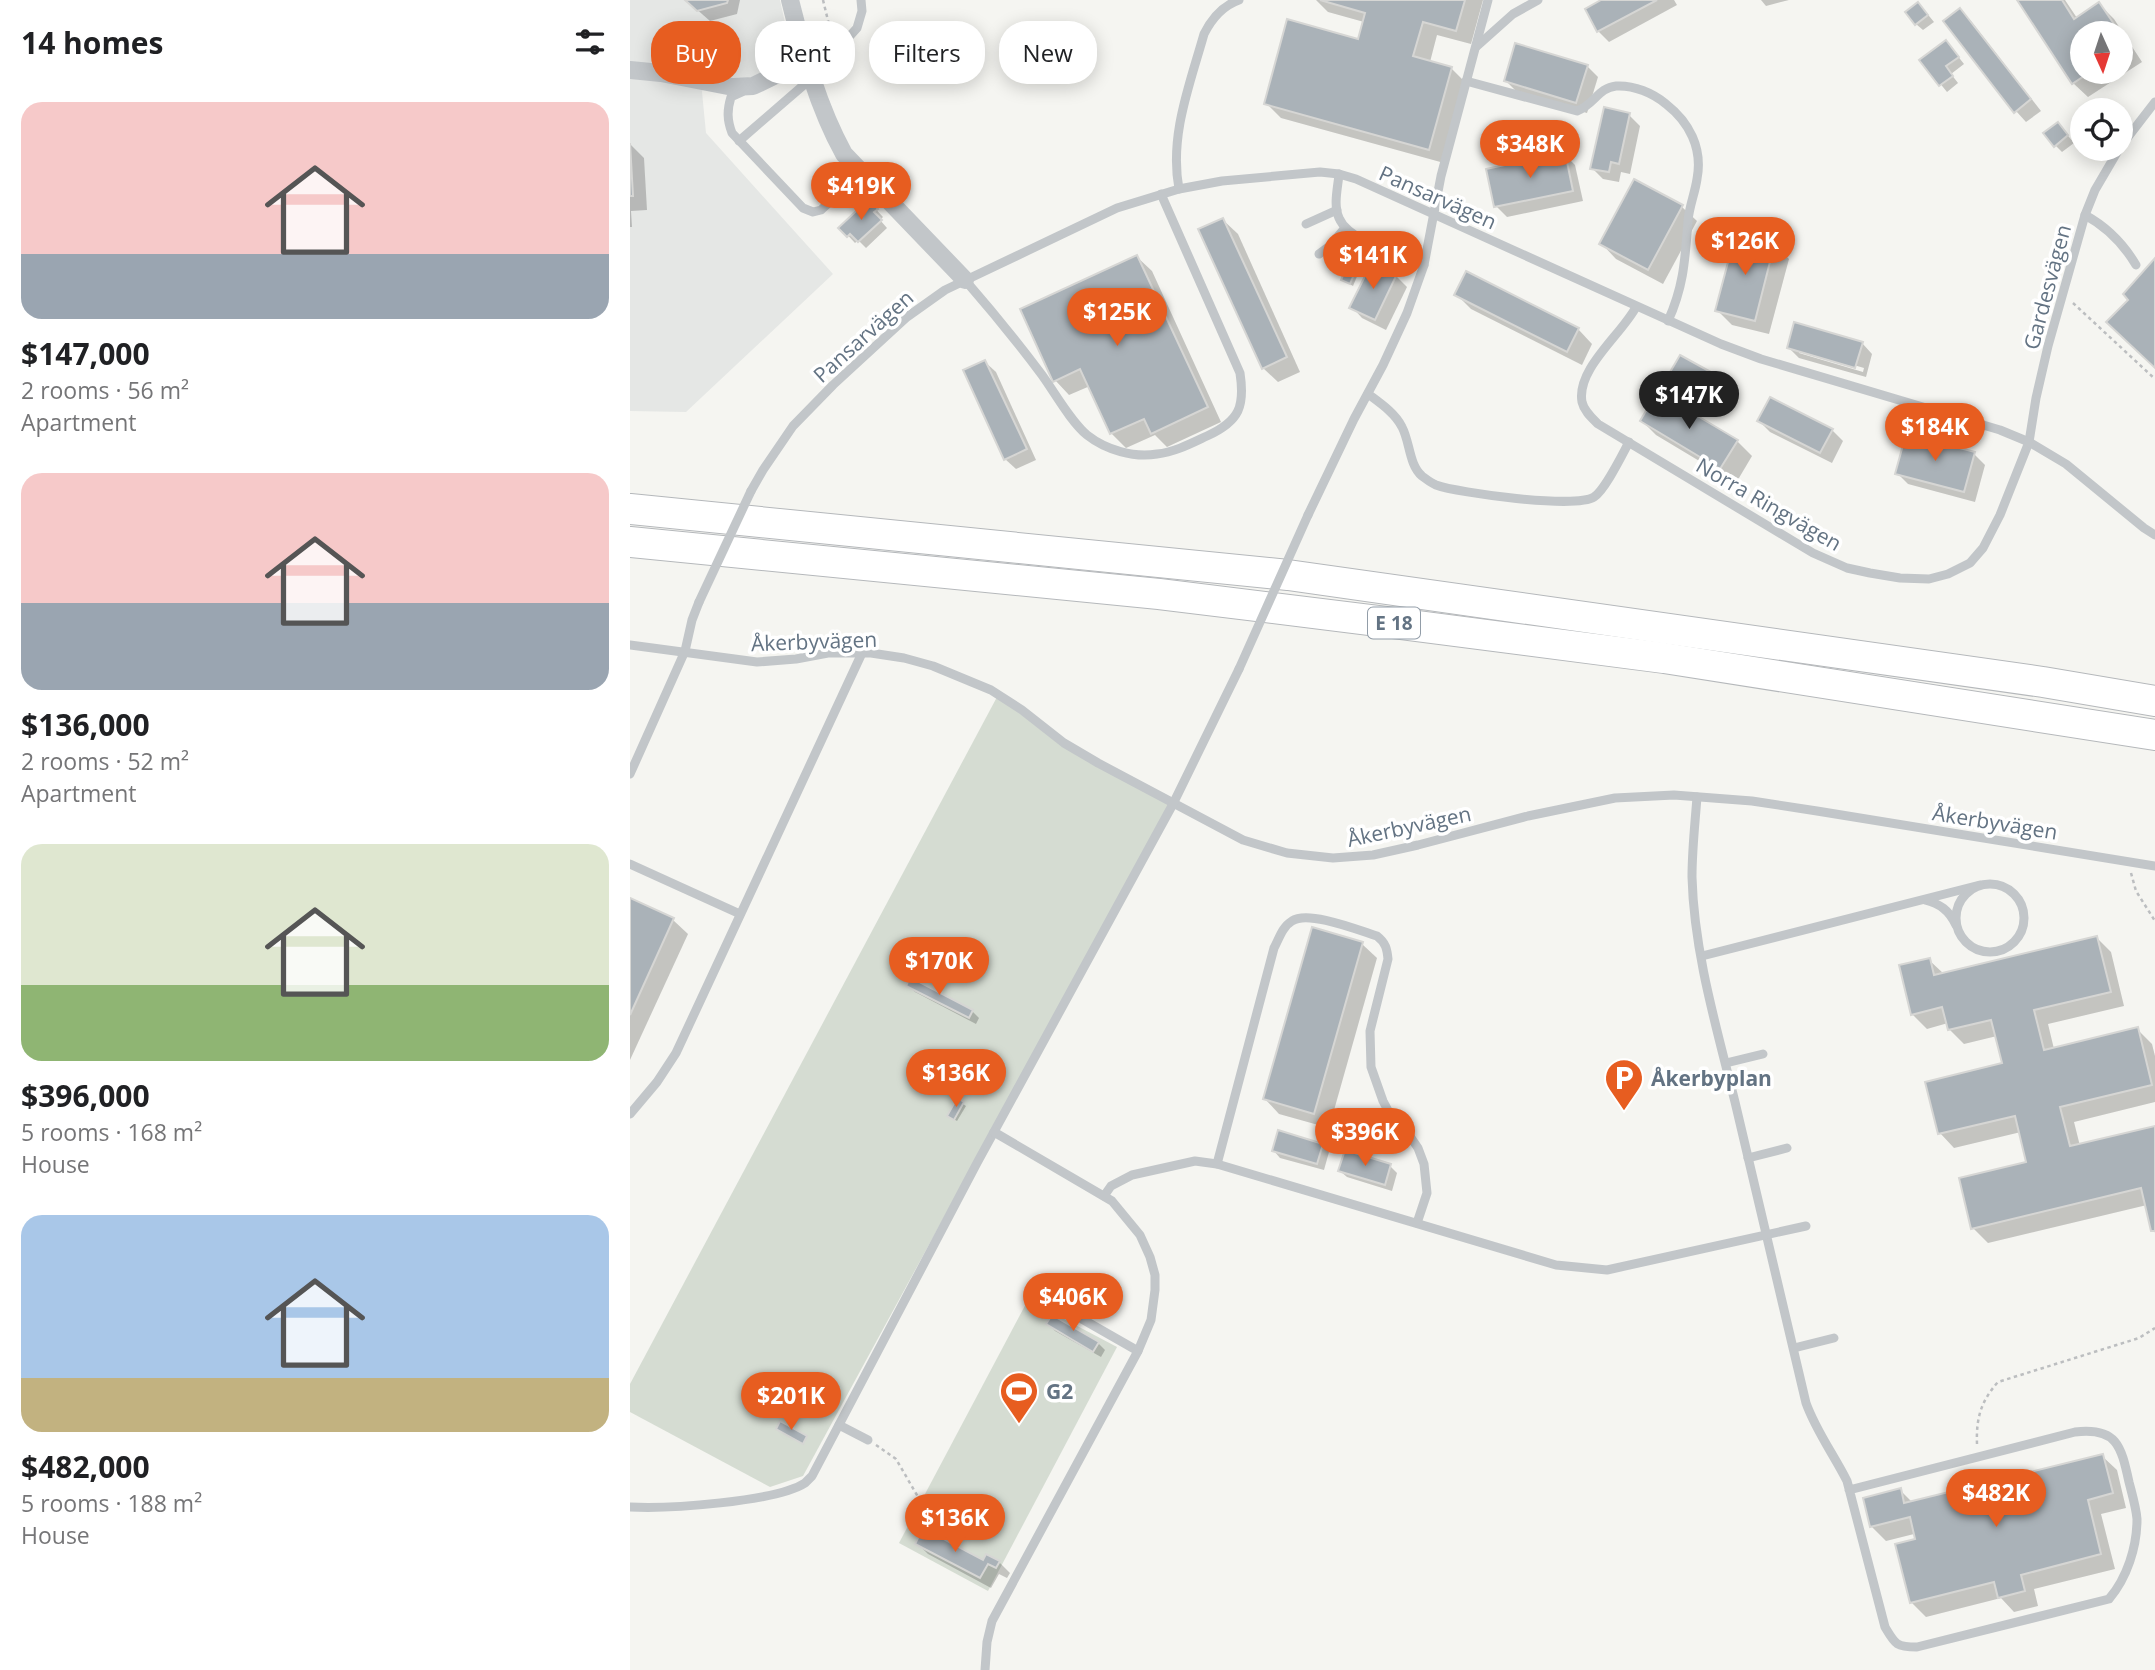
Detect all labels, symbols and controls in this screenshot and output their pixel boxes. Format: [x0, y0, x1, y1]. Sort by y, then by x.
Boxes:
chip: Buy [651, 21, 741, 84]
chip: Rent [755, 21, 855, 84]
chip: Filters [869, 21, 985, 84]
chip: New [999, 21, 1097, 84]
north arrow [2070, 21, 2133, 84]
map controls [2070, 21, 2133, 161]
text: 14 homes [21, 22, 164, 63]
icon: filters [571, 23, 609, 61]
button: locate [2070, 98, 2133, 161]
pin: $348K [1481, 120, 1579, 180]
text: $348K [1496, 127, 1564, 159]
icon: home [252, 147, 378, 273]
street label: Pansarvägen [1375, 159, 1501, 235]
pin: $419K [812, 162, 910, 222]
text: $419K [827, 169, 895, 201]
pin: $126K [1696, 218, 1794, 277]
street label: Gardesvägen [2017, 221, 2077, 353]
text: $126K [1711, 224, 1779, 256]
pin: $141K [1324, 232, 1422, 291]
text: $141K [1339, 238, 1407, 270]
street label: Pansarvägen [807, 284, 919, 388]
pin: $125K [1068, 288, 1166, 348]
text: $125K [1083, 295, 1151, 327]
text: $147,000 [21, 333, 150, 374]
pin: $147K [1640, 372, 1738, 431]
text: 2 rooms · 56 m² [21, 374, 189, 406]
text: $147K [1655, 378, 1723, 410]
pin: $184K [1886, 404, 1984, 463]
text: Apartment [21, 406, 137, 438]
text: $184K [1901, 410, 1969, 442]
street label: Norra Ringvägen [1691, 451, 1847, 557]
icon: home [252, 518, 378, 644]
road number: E 18 [1368, 608, 1420, 638]
street label: Åkerbyvägen [750, 625, 878, 657]
text: $136,000 [21, 704, 150, 745]
text: 2 rooms · 52 m² [21, 745, 189, 777]
text: Apartment [21, 777, 137, 809]
street label: Åkerbyvägen [1930, 798, 2060, 846]
street label: Åkerbyvägen [1344, 799, 1474, 853]
icon: home [252, 889, 378, 1015]
pin: $170K [890, 937, 988, 997]
text: $170K [905, 944, 973, 976]
pin: $136K [907, 1050, 1005, 1109]
text: $136K [922, 1056, 990, 1088]
parking icon: Åkerbyplan [1603, 1057, 1645, 1112]
place label: Åkerbyplan [1651, 1064, 1772, 1092]
text: $396,000 [21, 1075, 150, 1116]
pin: $396K [1316, 1108, 1414, 1168]
text: $396K [1331, 1115, 1399, 1147]
text: 5 rooms · 168 m² [21, 1116, 202, 1148]
text: House [21, 1148, 90, 1180]
icon: home [252, 1260, 378, 1386]
pin: $406K [1024, 1274, 1122, 1333]
text: $406K [1039, 1280, 1107, 1312]
sports icon: G2 [998, 1370, 1040, 1425]
pin: $201K [742, 1372, 840, 1432]
place label: G2 [1046, 1377, 1073, 1405]
text: $201K [757, 1379, 825, 1411]
text: $482,000 [21, 1446, 150, 1487]
pin: $482K [1947, 1470, 2045, 1529]
text: $482K [1962, 1476, 2030, 1508]
text: 5 rooms · 188 m² [21, 1487, 202, 1519]
pin: $136K [906, 1494, 1004, 1554]
text: $136K [921, 1501, 989, 1533]
text: House [21, 1519, 90, 1551]

